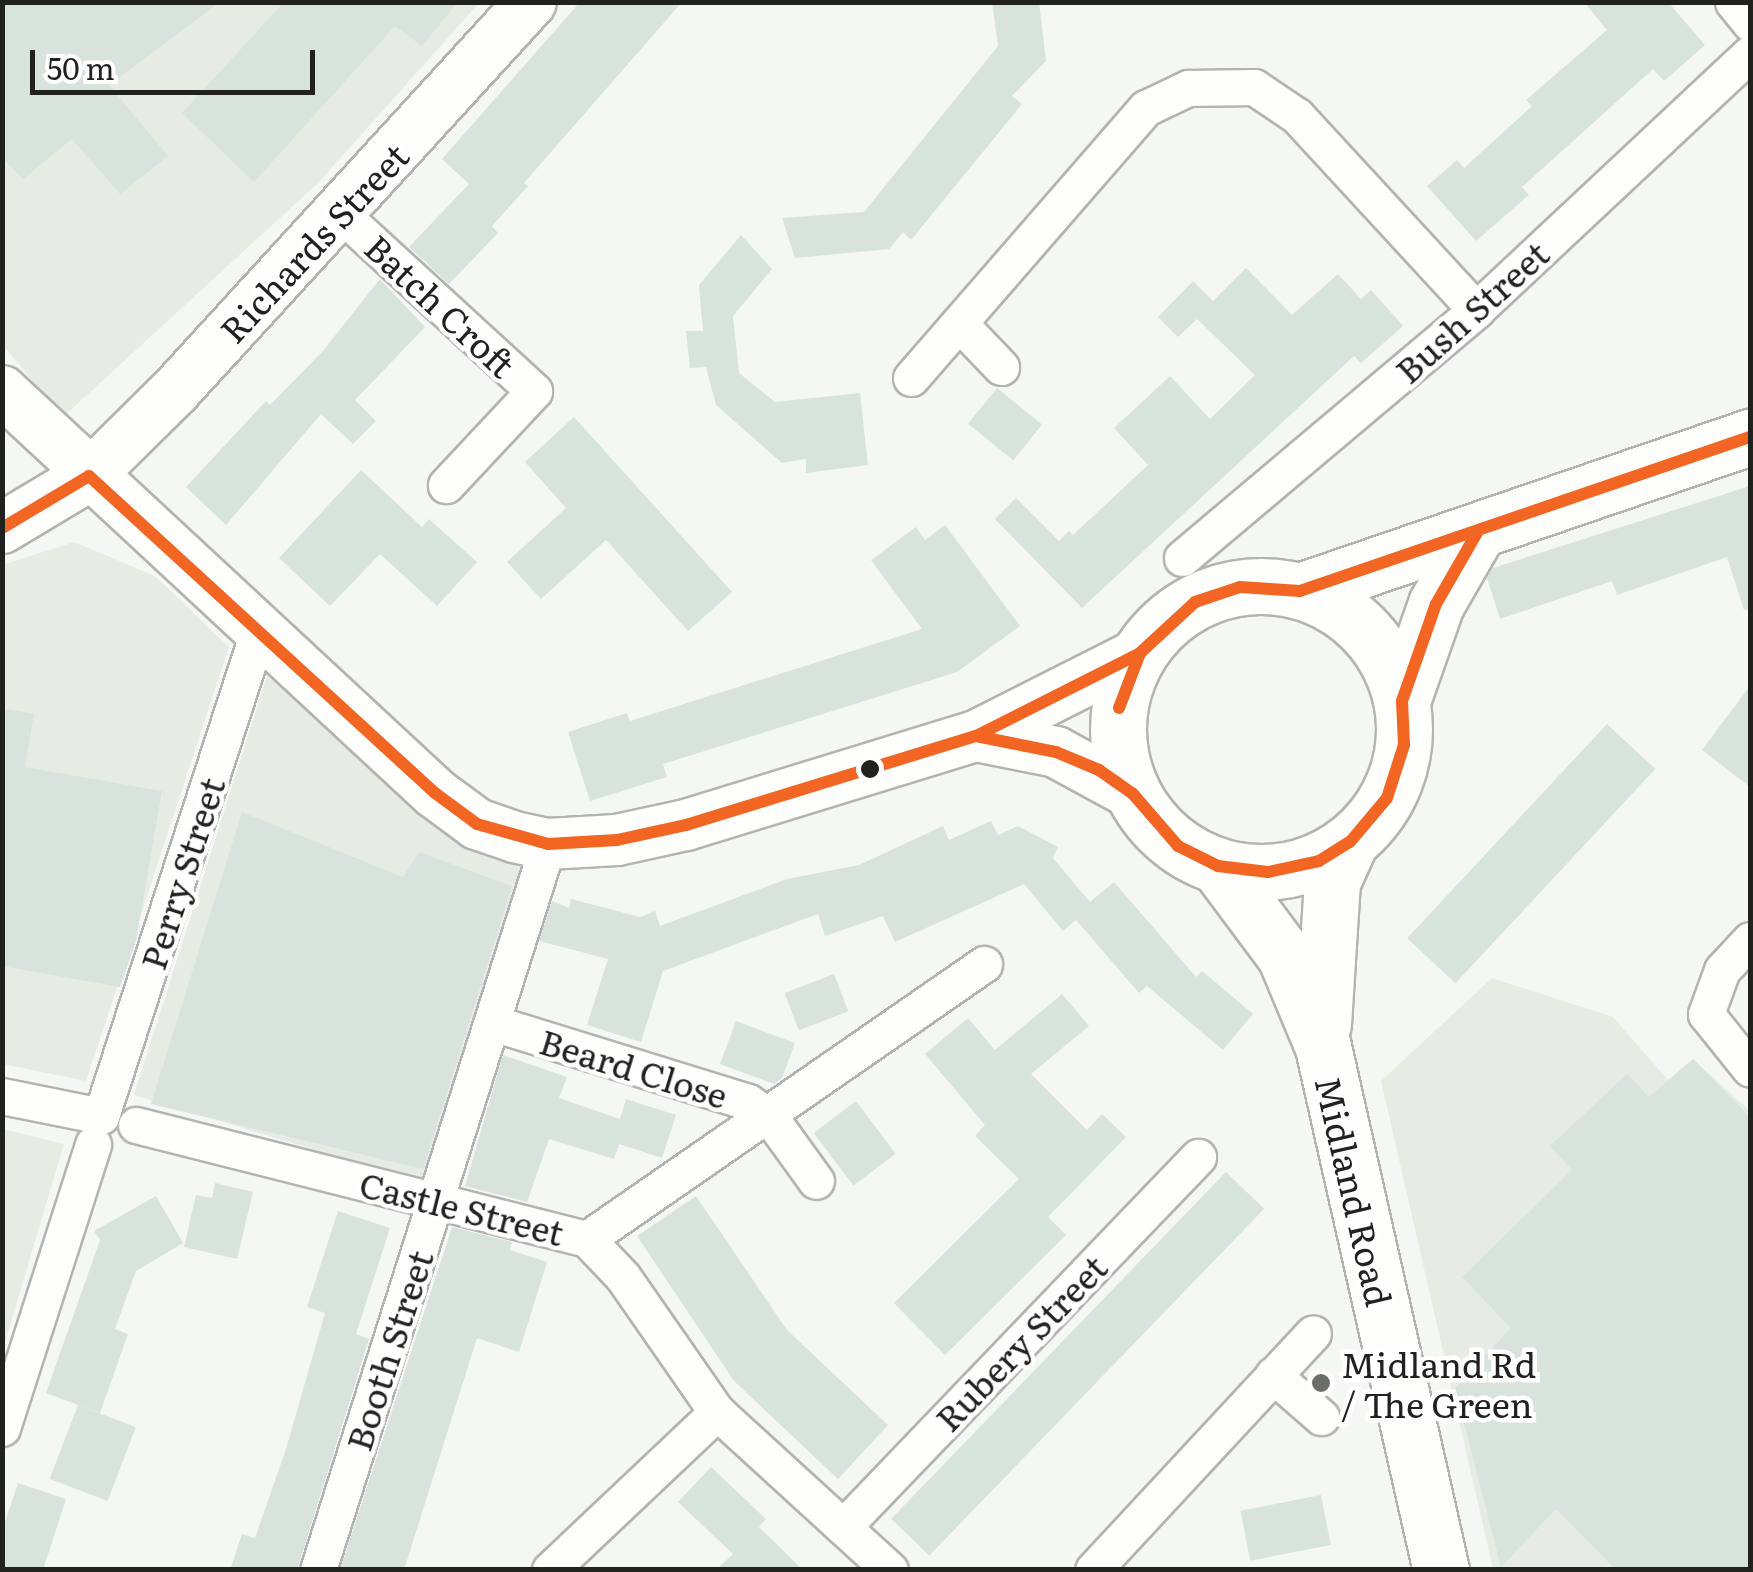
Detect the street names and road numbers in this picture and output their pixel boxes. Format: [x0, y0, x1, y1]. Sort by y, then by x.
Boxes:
street label: Richards Street [210, 134, 416, 350]
street label: Batch Croft [357, 225, 525, 385]
street label: Bush Street [1386, 231, 1556, 391]
street label: Perry Street [130, 772, 232, 974]
street label: Beard Close [535, 1019, 733, 1115]
street label: Midland Road [1308, 1072, 1402, 1310]
street label: Castle Street [356, 1161, 568, 1253]
street label: Booth Street [336, 1245, 440, 1455]
street label: Rubery Street [926, 1245, 1114, 1439]

